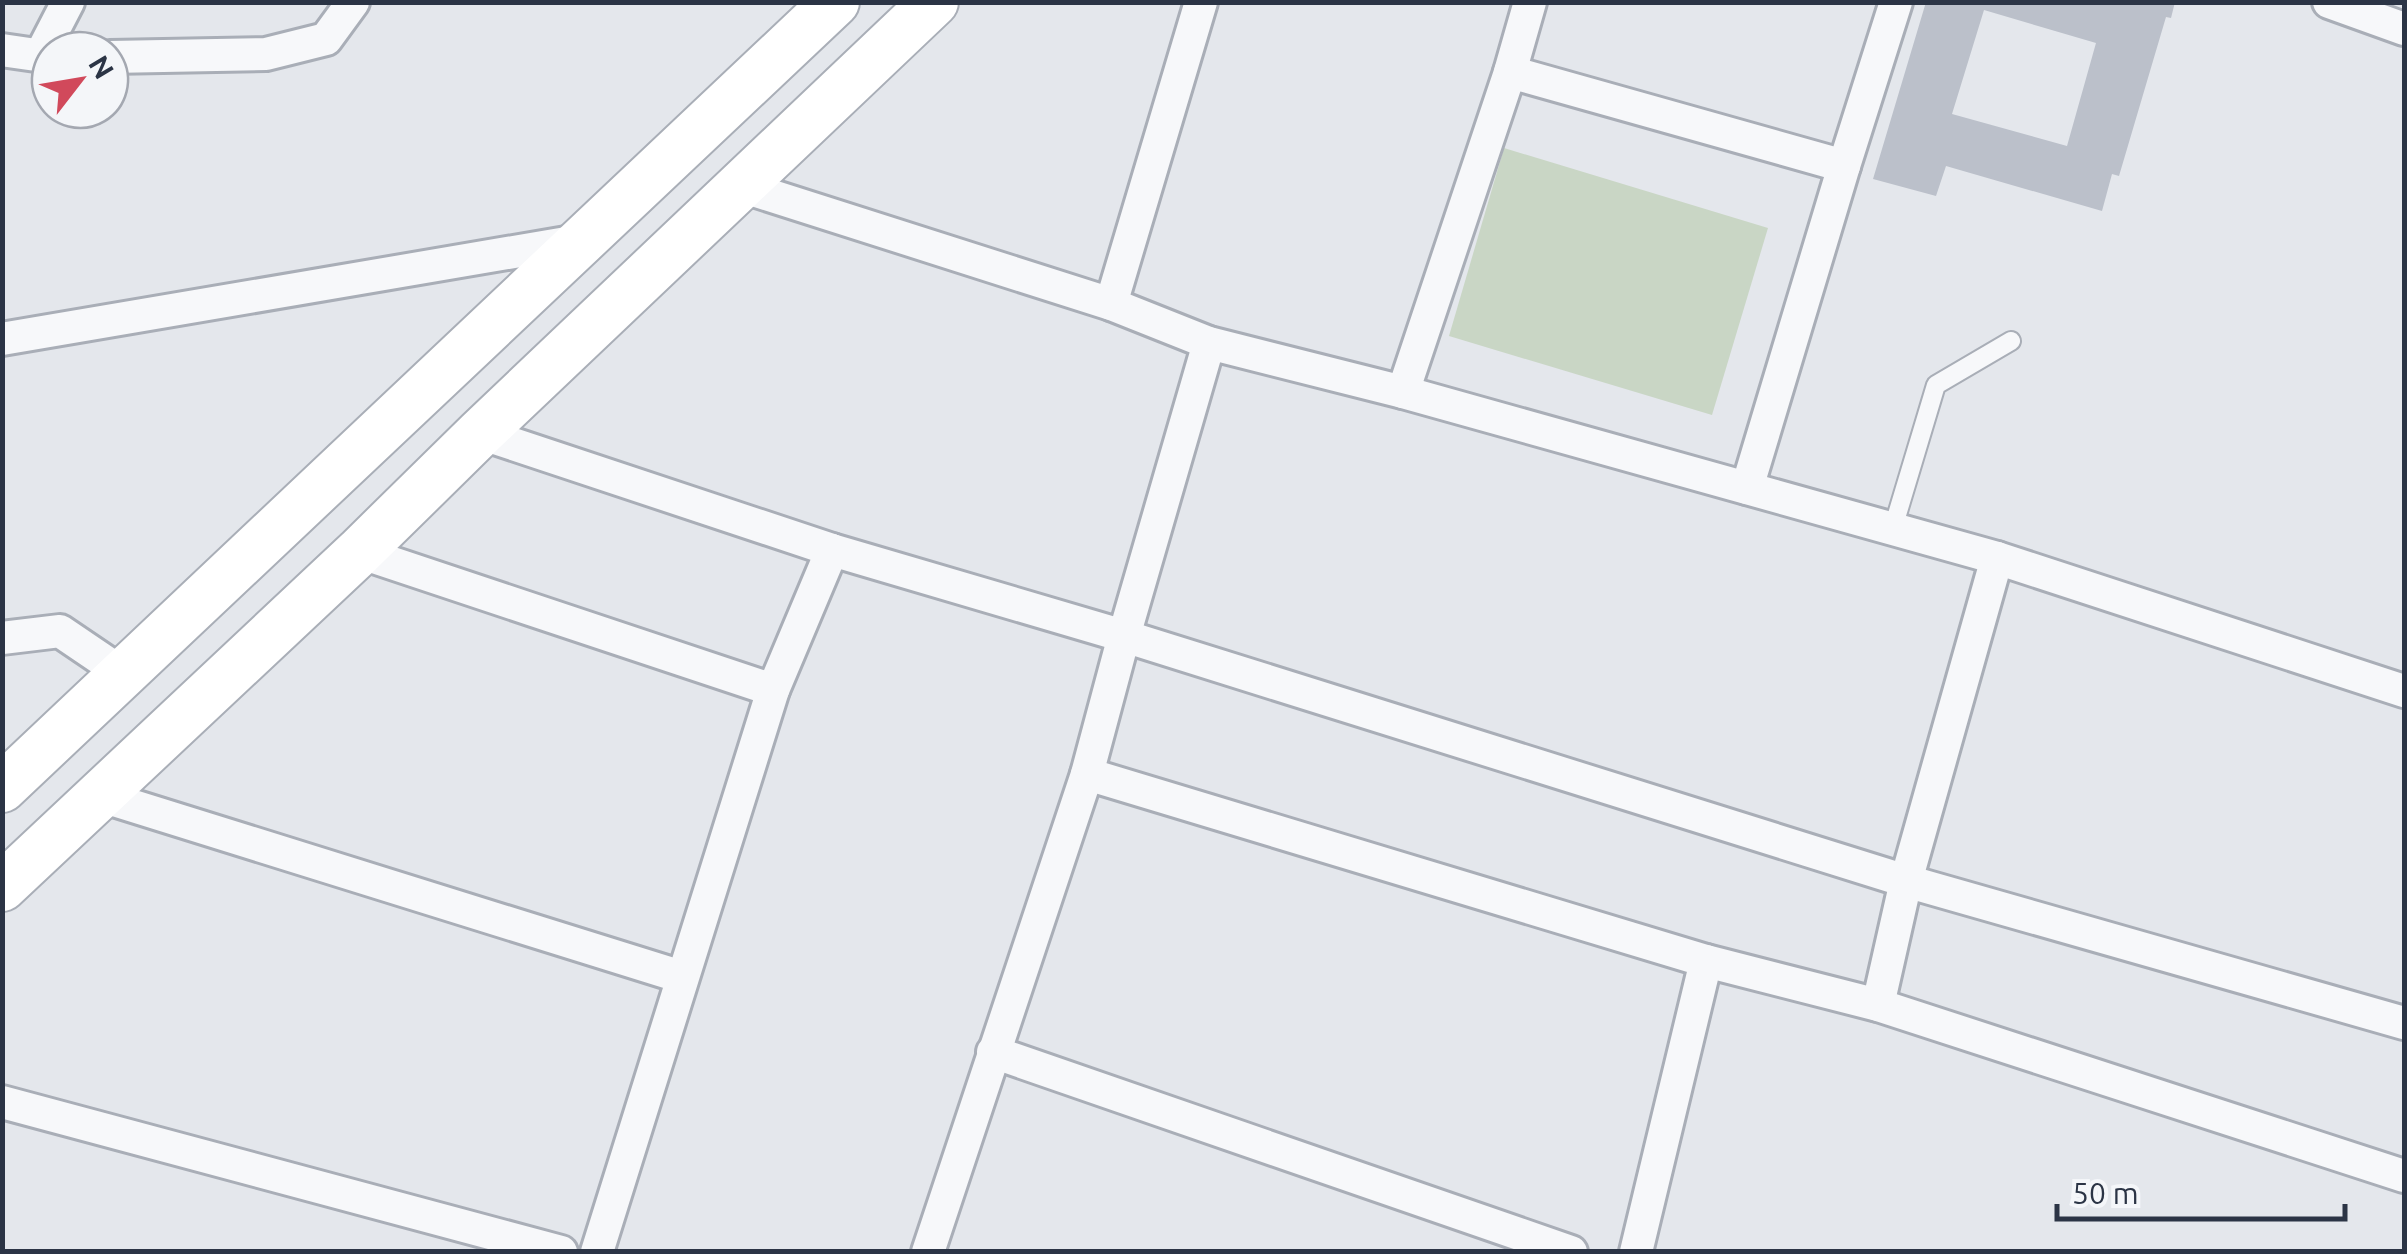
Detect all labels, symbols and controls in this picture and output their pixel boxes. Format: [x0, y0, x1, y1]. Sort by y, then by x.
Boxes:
north arrow [30, 30, 130, 130]
text: N [83, 50, 121, 84]
scale bar [2057, 1159, 2344, 1221]
text: 50 m [2072, 1176, 2139, 1210]

